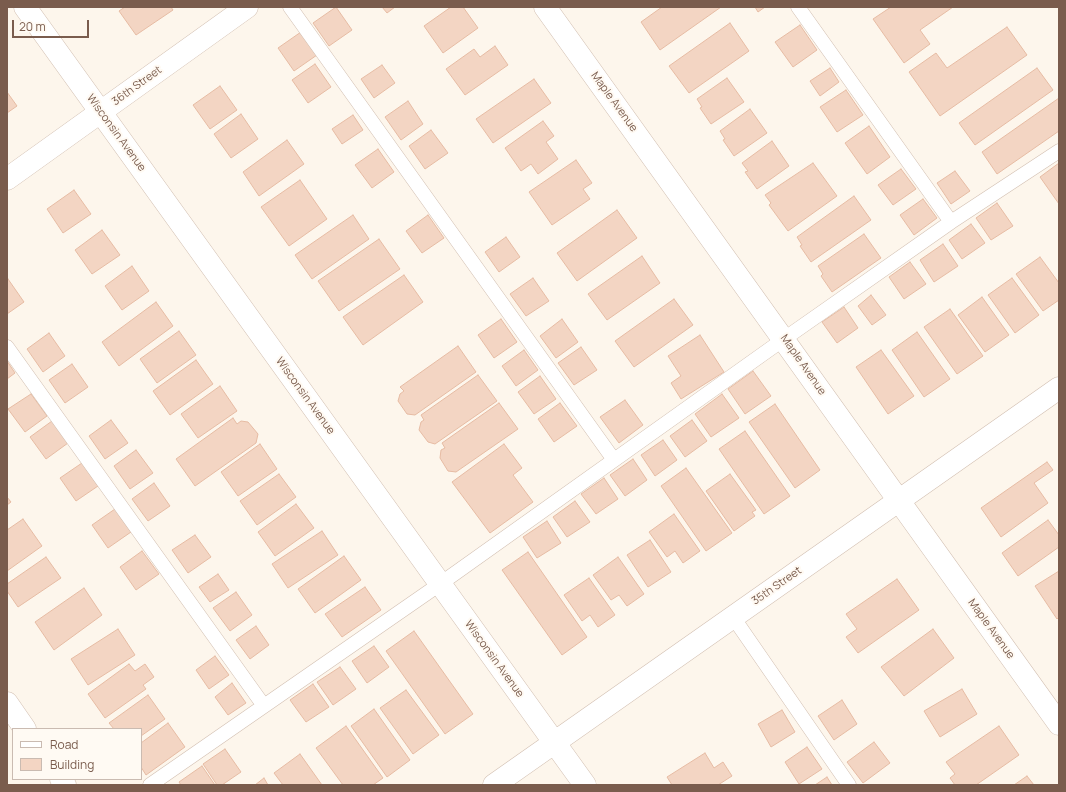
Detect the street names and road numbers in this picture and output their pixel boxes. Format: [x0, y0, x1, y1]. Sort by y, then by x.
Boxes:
street label: 36th Street [110, 64, 164, 108]
street label: Maple Avenue [588, 70, 640, 134]
street label: Wisconsin Avenue [84, 92, 148, 174]
street label: Maple Avenue [777, 332, 829, 398]
street label: Wisconsin Avenue [273, 355, 337, 437]
street label: 35th Street [750, 564, 804, 608]
street label: Maple Avenue [965, 597, 1017, 661]
street label: Wisconsin Avenue [462, 618, 526, 700]

